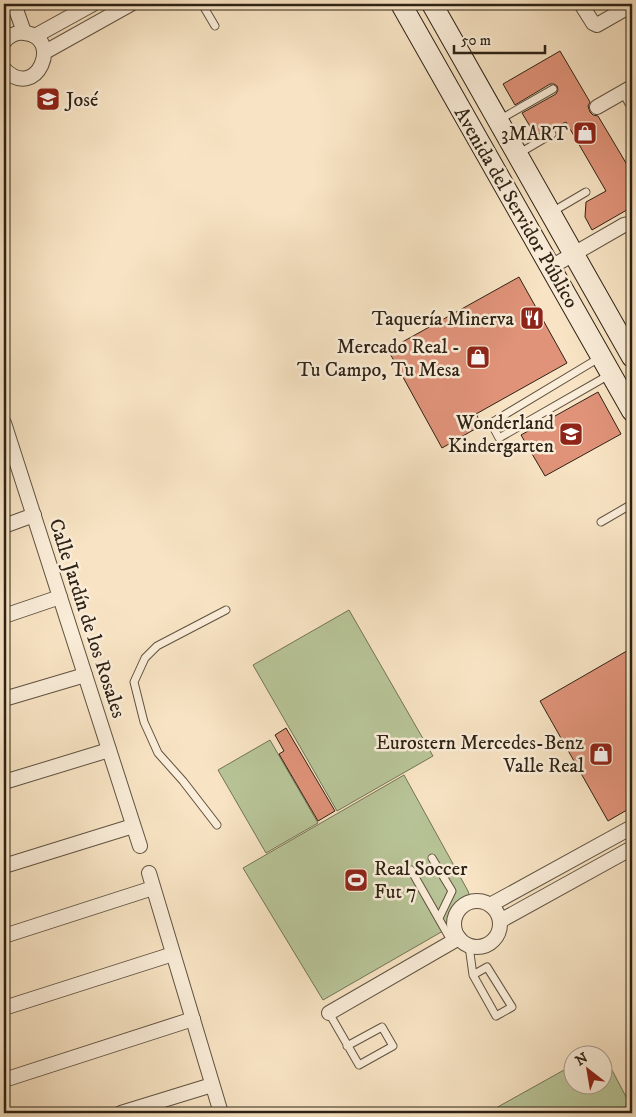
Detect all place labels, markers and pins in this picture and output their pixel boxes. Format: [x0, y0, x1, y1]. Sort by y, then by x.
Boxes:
school or university icon: José [35, 86, 61, 112]
place label: José [64, 88, 99, 113]
shop icon: 3MART [572, 120, 598, 146]
place label: 3MART [501, 122, 568, 147]
restaurant icon: Taquería Minerva [519, 305, 545, 331]
place label: Taquería Minerva [372, 307, 515, 332]
place label: Mercado Real - Tu Campo, Tu Mesa [297, 335, 460, 383]
shop icon: Mercado Real - Tu Campo, Tu Mesa [465, 344, 491, 370]
place label: Wonderland Kindergarten [448, 411, 555, 459]
school or university icon: Wonderland Kindergarten [558, 421, 584, 447]
place label: Eurostern Mercedes-Benz Valle Real [376, 731, 584, 779]
shop icon: Eurostern Mercedes-Benz Valle Real [588, 741, 614, 767]
place label: Real Soccer Fut 7 [374, 857, 468, 905]
sports icon: Real Soccer Fut 7 [343, 867, 369, 893]

